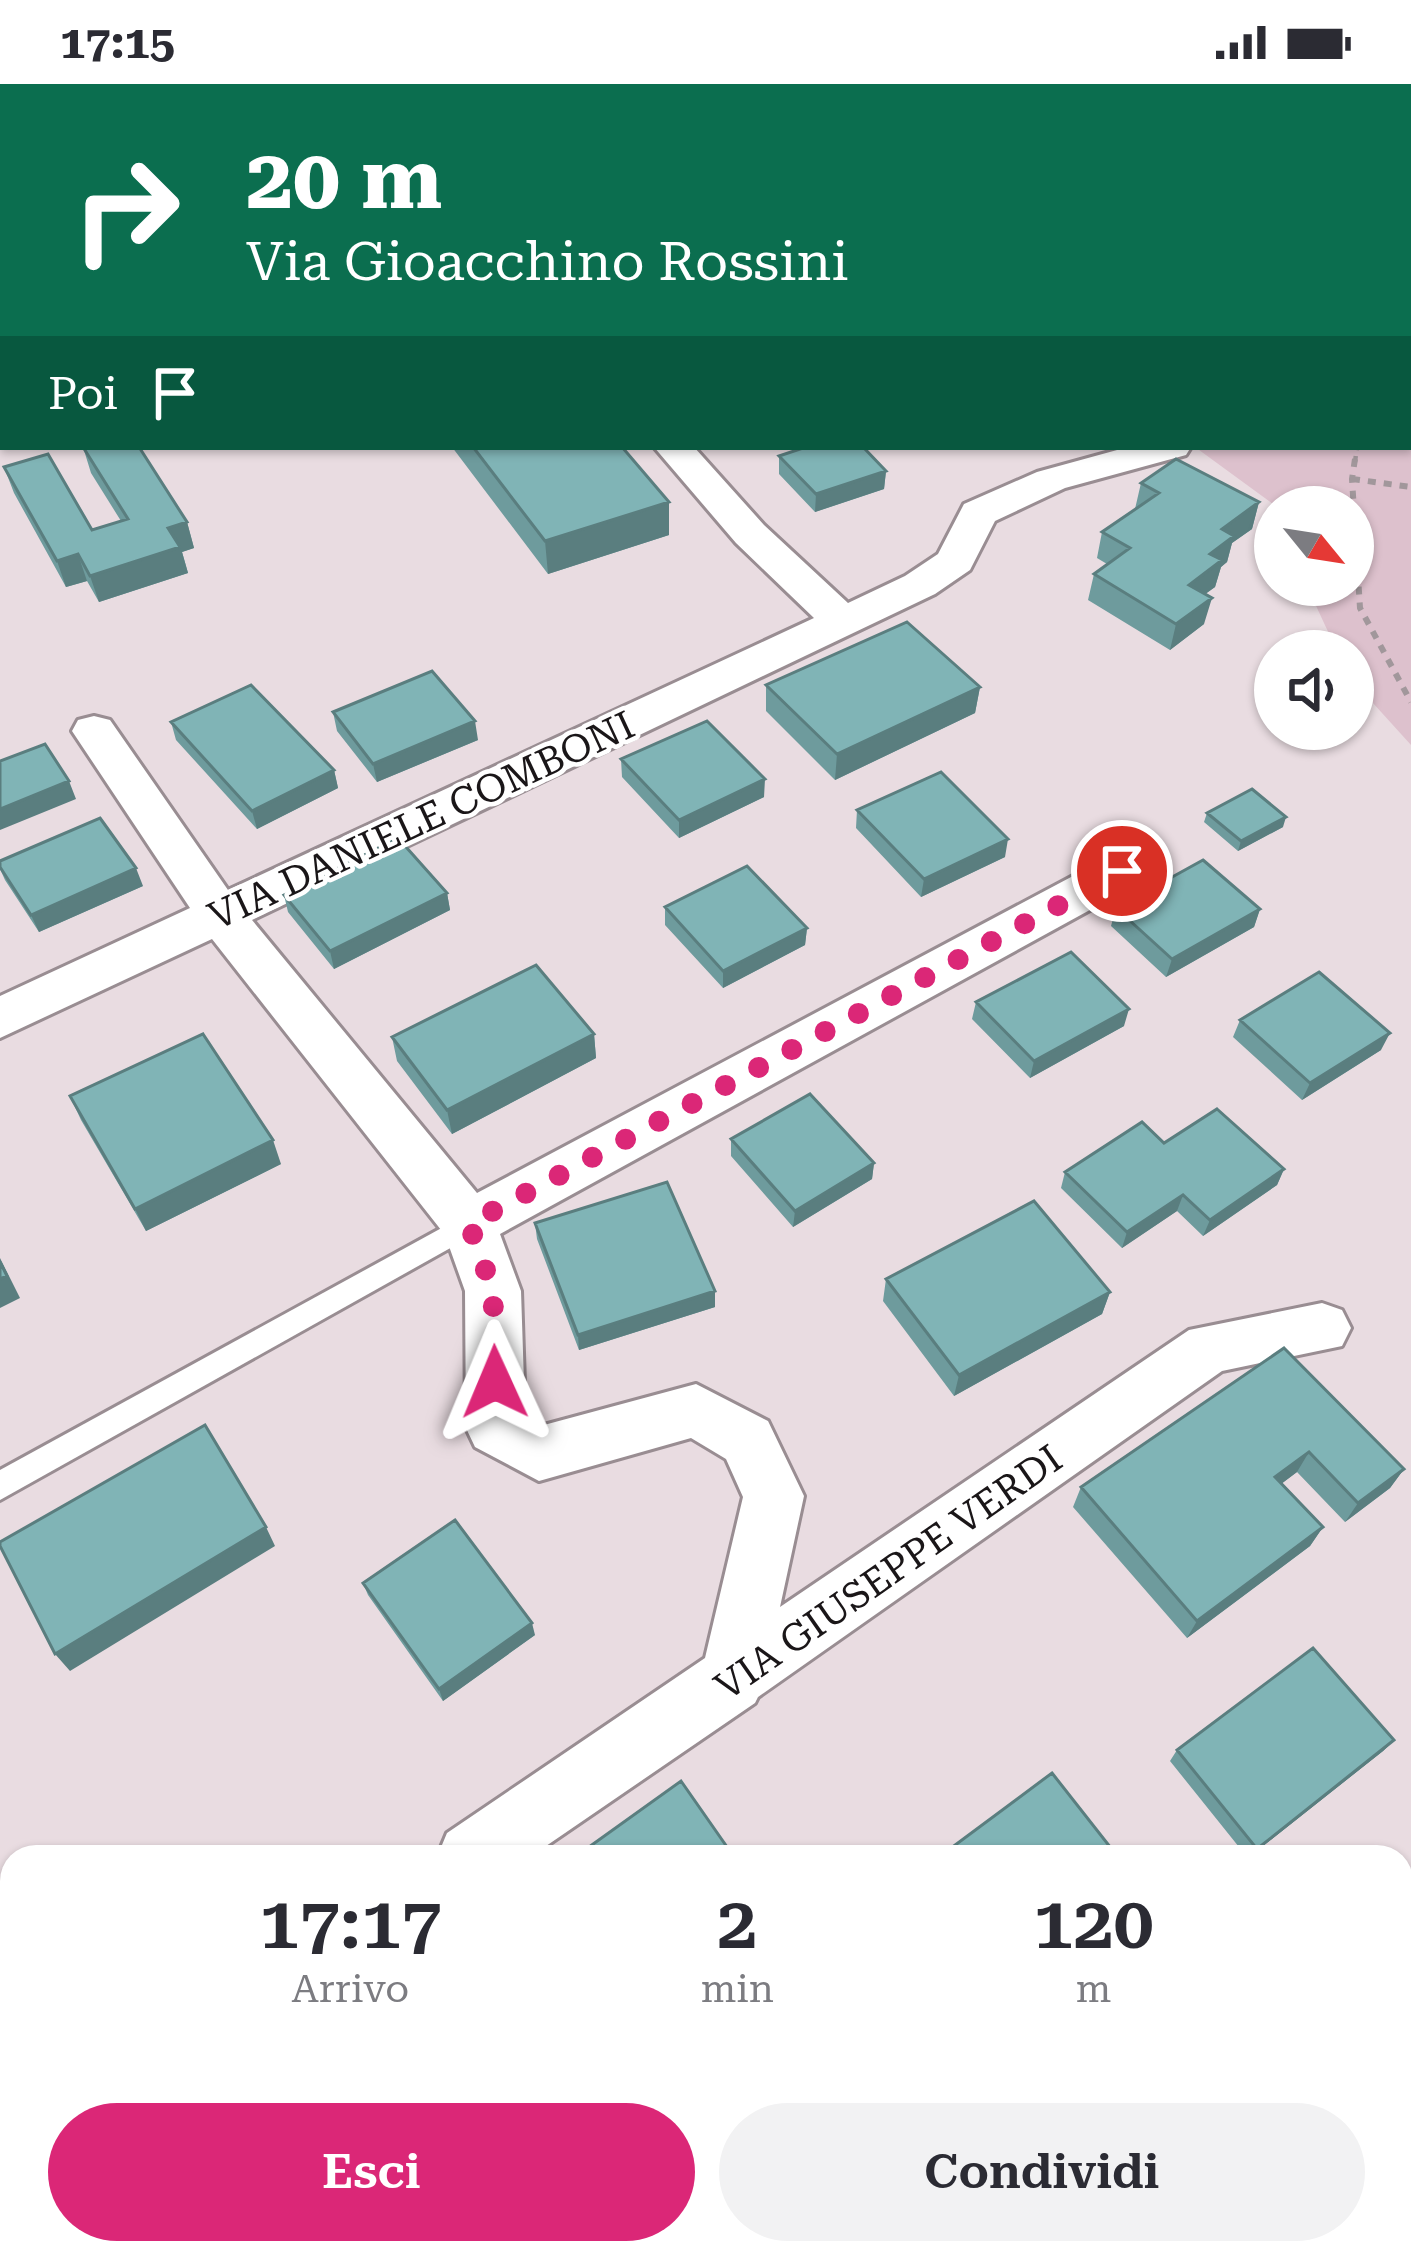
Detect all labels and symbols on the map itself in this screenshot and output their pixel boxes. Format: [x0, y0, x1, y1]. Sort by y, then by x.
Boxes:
north arrow [1254, 486, 1374, 606]
street label: VIA DANIELE COMBONI [201, 702, 642, 940]
pin [1071, 820, 1173, 922]
position arrow [432, 1319, 558, 1445]
street label: VIA GIUSEPPE VERDI [706, 1436, 1071, 1710]

